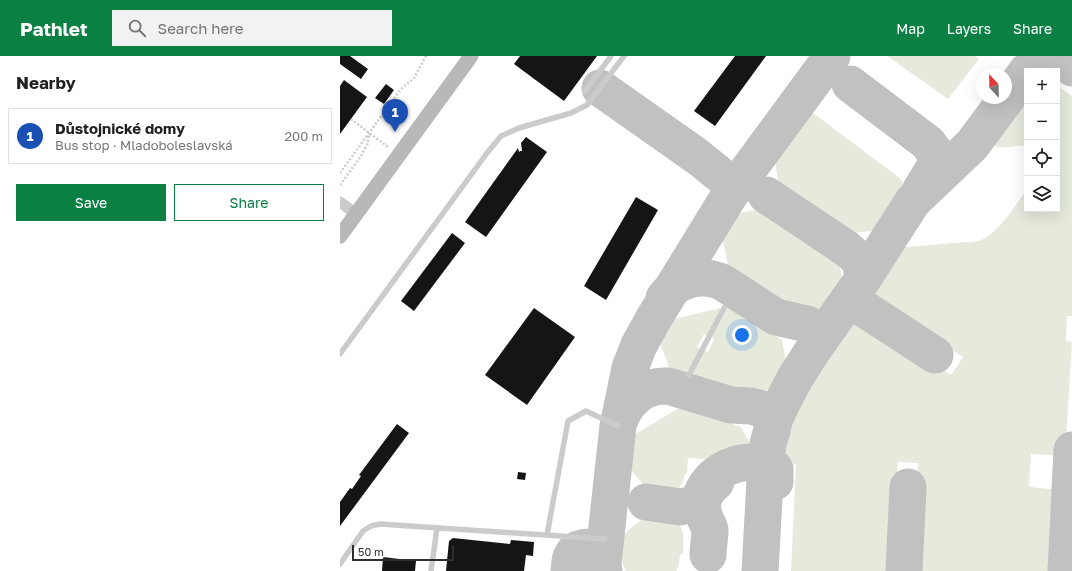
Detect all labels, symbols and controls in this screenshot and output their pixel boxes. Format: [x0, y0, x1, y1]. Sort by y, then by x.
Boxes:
search box [112, 10, 392, 46]
text: Pathlet [20, 17, 88, 40]
icon: search [126, 17, 148, 39]
text: Search here [158, 19, 244, 37]
text: Map [896, 20, 925, 37]
text: Layers [947, 20, 991, 37]
text: Share [1013, 20, 1052, 37]
north arrow [976, 68, 1012, 104]
map controls [1024, 68, 1060, 212]
button: + [1024, 68, 1060, 104]
text: Nearby [16, 72, 76, 93]
pin: 1 [382, 99, 408, 132]
button: − [1024, 104, 1060, 140]
text: Důstojnické domy [55, 119, 185, 137]
text: 1 [27, 128, 33, 144]
text: 200 m [285, 128, 323, 144]
text: Bus stop · Mladoboleslavská [55, 137, 233, 153]
button: locate [1024, 140, 1060, 176]
button: layers [1024, 176, 1060, 212]
button: Save [16, 184, 166, 221]
button: Share [174, 184, 324, 221]
your location [732, 325, 752, 345]
scale bar [352, 543, 454, 562]
text: 50 m [358, 545, 384, 558]

